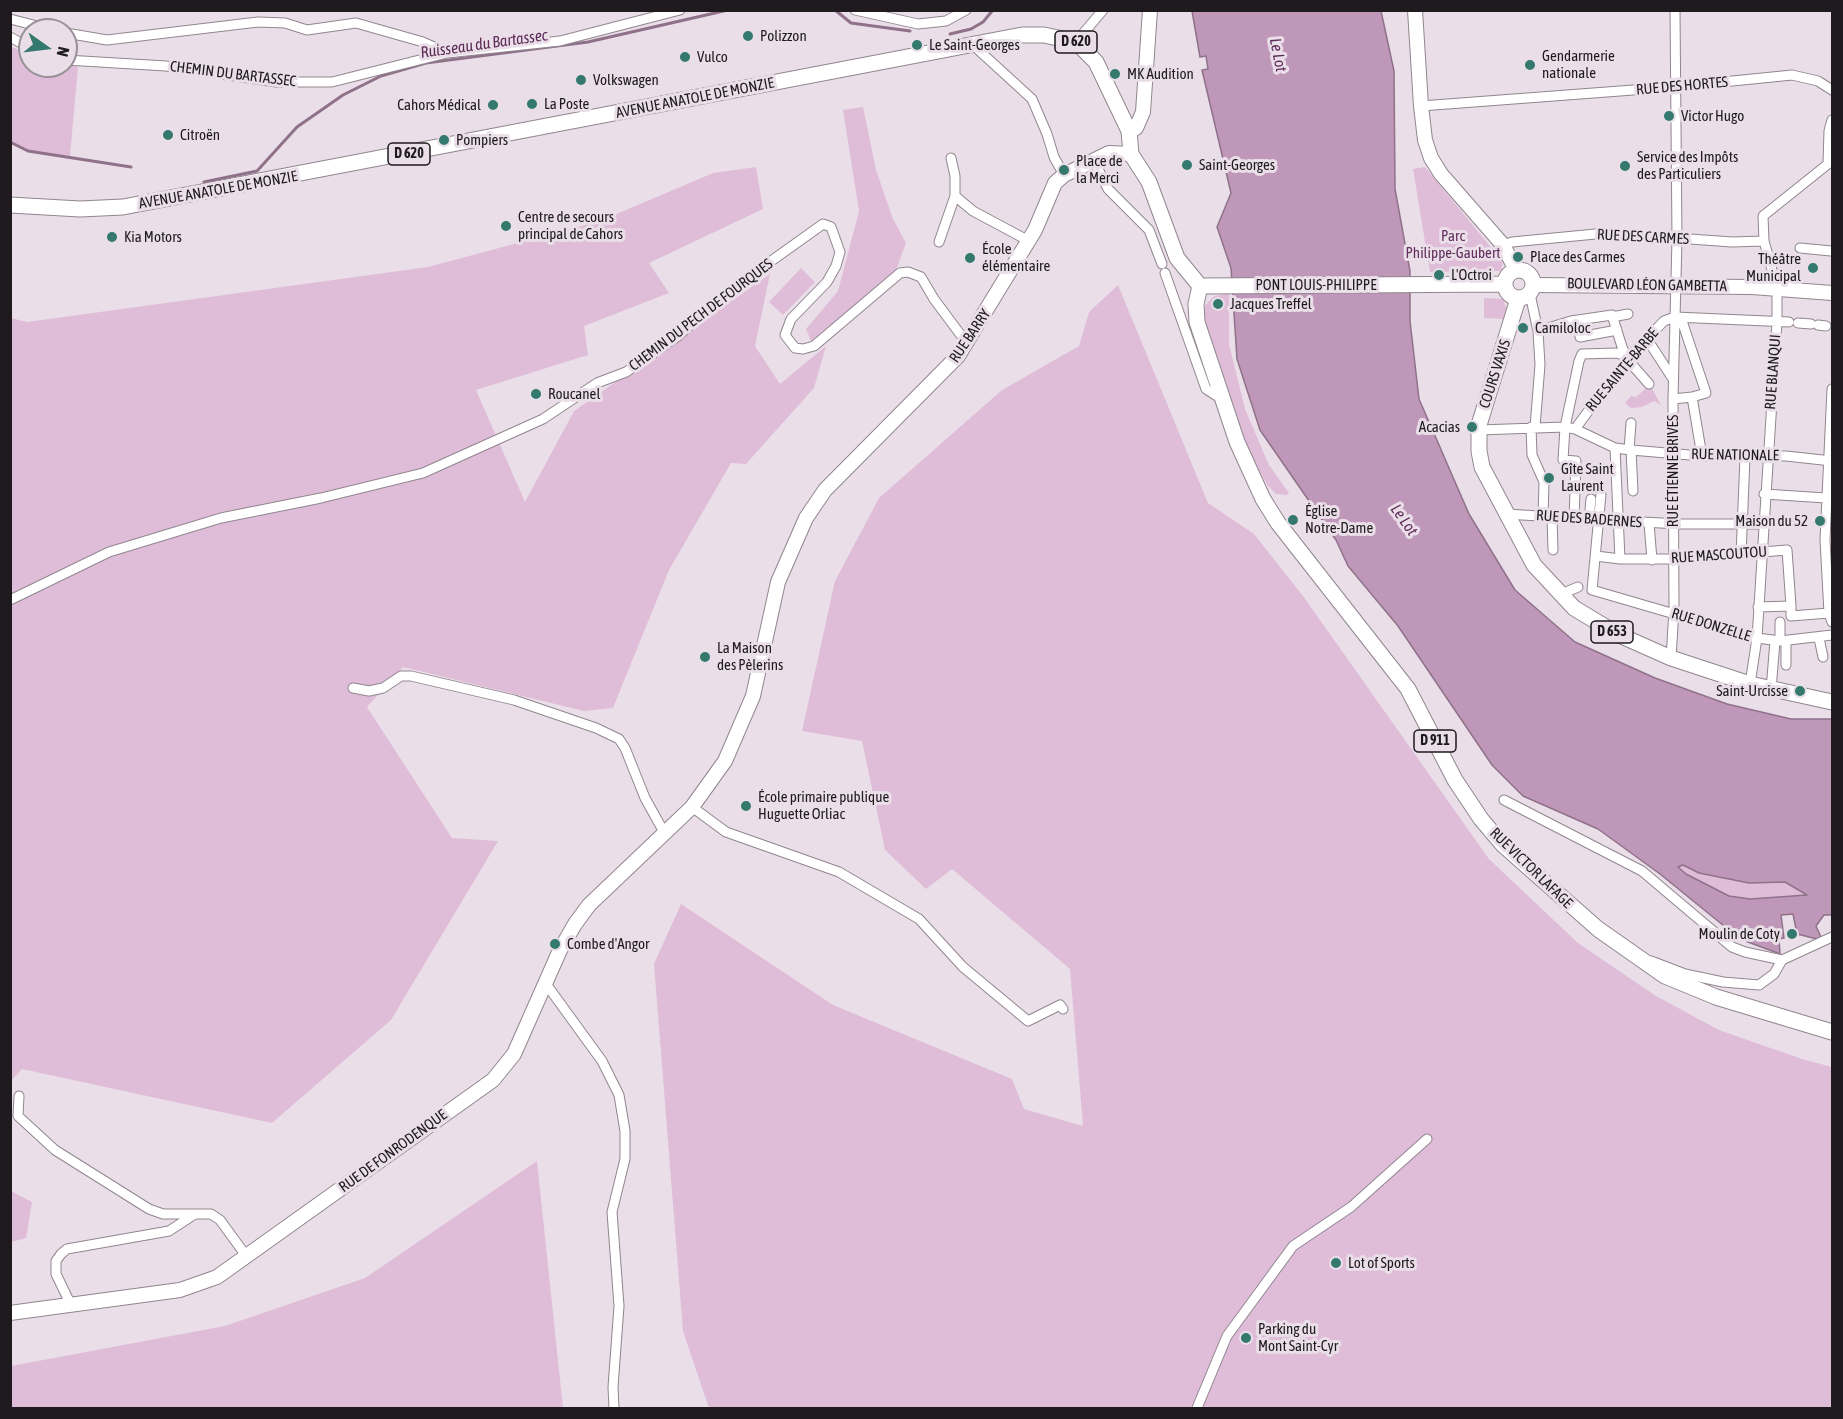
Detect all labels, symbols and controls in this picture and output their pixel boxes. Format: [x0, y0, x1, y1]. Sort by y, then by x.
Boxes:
north arrow [18, 18, 78, 78]
water label: Ruisseau du Bartassec [419, 26, 549, 62]
place label: Polizzon [760, 27, 807, 45]
marker: Polizzon [741, 29, 755, 43]
road number: D 620 [1055, 31, 1097, 53]
place label: Le Saint-Georges [929, 36, 1020, 54]
water label: Le Lot [1265, 36, 1291, 74]
marker: Le Saint-Georges [910, 38, 924, 52]
text: N [54, 45, 73, 59]
place label: Gendarmerie nationale [1542, 47, 1615, 82]
place label: Vulco [697, 48, 728, 66]
marker: Vulco [678, 50, 692, 64]
street label: CHEMIN DU BARTASSEC [169, 57, 297, 91]
marker: Gendarmerie nationale [1523, 58, 1537, 72]
place label: MK Audition [1127, 65, 1194, 83]
marker: MK Audition [1108, 67, 1122, 81]
place label: Volkswagen [593, 71, 659, 89]
marker: Volkswagen [574, 73, 588, 87]
street label: RUE DES HORTES [1635, 73, 1729, 99]
street label: AVENUE ANATOLE DE MONZIE [614, 74, 776, 122]
place label: La Poste [544, 95, 589, 113]
place label: Cahors Médical [397, 96, 481, 114]
marker: La Poste [525, 97, 539, 111]
marker: Cahors Médical [486, 98, 500, 112]
place label: Victor Hugo [1681, 107, 1744, 125]
marker: Victor Hugo [1662, 109, 1676, 123]
place label: Citroën [180, 126, 220, 144]
marker: Citroën [161, 128, 175, 142]
place label: Pompiers [456, 131, 508, 149]
marker: Pompiers [437, 133, 451, 147]
road number: D 620 [388, 143, 430, 165]
place label: Service des Impôts des Particuliers [1637, 148, 1738, 183]
place label: Place de la Merci [1076, 152, 1123, 187]
place label: Saint-Georges [1199, 156, 1275, 174]
marker: Saint-Georges [1180, 158, 1194, 172]
marker: Service des Impôts des Particuliers [1618, 159, 1632, 173]
marker: Place de la Merci [1057, 163, 1071, 177]
street label: AVENUE ANATOLE DE MONZIE [137, 167, 299, 213]
place label: Centre de secours principal de Cahors [518, 208, 623, 243]
marker: Centre de secours principal de Cahors [499, 219, 513, 233]
street label: RUE DES CARMES [1596, 226, 1690, 248]
park label: Parc Philippe-Gaubert [1406, 227, 1500, 262]
place label: Kia Motors [124, 228, 182, 246]
marker: Kia Motors [105, 230, 119, 244]
place label: École élémentaire [982, 240, 1050, 275]
place label: Place des Carmes [1530, 248, 1625, 266]
marker: Place des Carmes [1511, 250, 1525, 264]
place label: Théâtre Municipal [1746, 250, 1801, 285]
marker: École élémentaire [963, 251, 977, 265]
street label: CHEMIN DU PECH DE FOURQUES [626, 255, 776, 375]
marker: Théâtre Municipal [1806, 261, 1820, 275]
place label: L'Octroi [1451, 266, 1492, 284]
marker: L'Octroi [1432, 268, 1446, 282]
street label: BOULEVARD LÉON GAMBETTA [1567, 275, 1727, 295]
street label: PONT LOUIS-PHILIPPE [1255, 276, 1377, 294]
place label: Jacques Treffel [1230, 295, 1312, 313]
marker: Jacques Treffel [1211, 297, 1225, 311]
street label: RUE BARRY [946, 306, 994, 366]
place label: Camiloloc [1535, 319, 1590, 337]
marker: Camiloloc [1516, 321, 1530, 335]
street label: RUE SAINTE-BARBE [1582, 325, 1662, 415]
street label: RUE BLANQUI [1761, 334, 1785, 410]
street label: COURS VAXIS [1475, 337, 1515, 411]
place label: Roucanel [548, 385, 600, 403]
marker: Roucanel [529, 387, 543, 401]
street label: RUE ÉTIENNE BRIVES [1664, 415, 1682, 527]
place label: Acacias [1419, 418, 1460, 436]
marker: Acacias [1465, 420, 1479, 434]
street label: RUE NATIONALE [1691, 445, 1779, 465]
place label: Gîte Saint Laurent [1561, 460, 1614, 495]
marker: Gîte Saint Laurent [1542, 471, 1556, 485]
water label: Le Lot [1386, 501, 1422, 539]
place label: Église Notre-Dame [1305, 502, 1373, 537]
street label: RUE DES BADERNES [1535, 506, 1643, 532]
place label: Maison du 52 [1735, 512, 1808, 530]
marker: Église Notre-Dame [1286, 513, 1300, 527]
marker: Maison du 52 [1813, 514, 1827, 528]
street label: RUE MASCOUTOU [1670, 543, 1768, 567]
street label: RUE DONZELLE [1669, 604, 1753, 646]
road number: D 653 [1591, 621, 1633, 643]
place label: La Maison des Pèlerins [717, 639, 783, 674]
marker: La Maison des Pèlerins [698, 650, 712, 664]
place label: Saint-Urcisse [1716, 682, 1788, 700]
marker: Saint-Urcisse [1793, 684, 1807, 698]
road number: D 911 [1414, 730, 1456, 752]
place label: École primaire publique Huguette Orliac [758, 788, 889, 823]
marker: École primaire publique Huguette Orliac [739, 799, 753, 813]
street label: RUE VICTOR LAFAGE [1486, 824, 1576, 912]
place label: Moulin de Coty [1699, 925, 1780, 943]
marker: Moulin de Coty [1785, 927, 1799, 941]
place label: Combe d'Angor [567, 935, 649, 953]
marker: Combe d'Angor [548, 937, 562, 951]
street label: RUE DE FONRODENQUE [336, 1106, 450, 1196]
place label: Lot of Sports [1348, 1254, 1415, 1272]
marker: Lot of Sports [1329, 1256, 1343, 1270]
place label: Parking du Mont Saint-Cyr [1258, 1320, 1338, 1355]
marker: Parking du Mont Saint-Cyr [1239, 1331, 1253, 1345]

